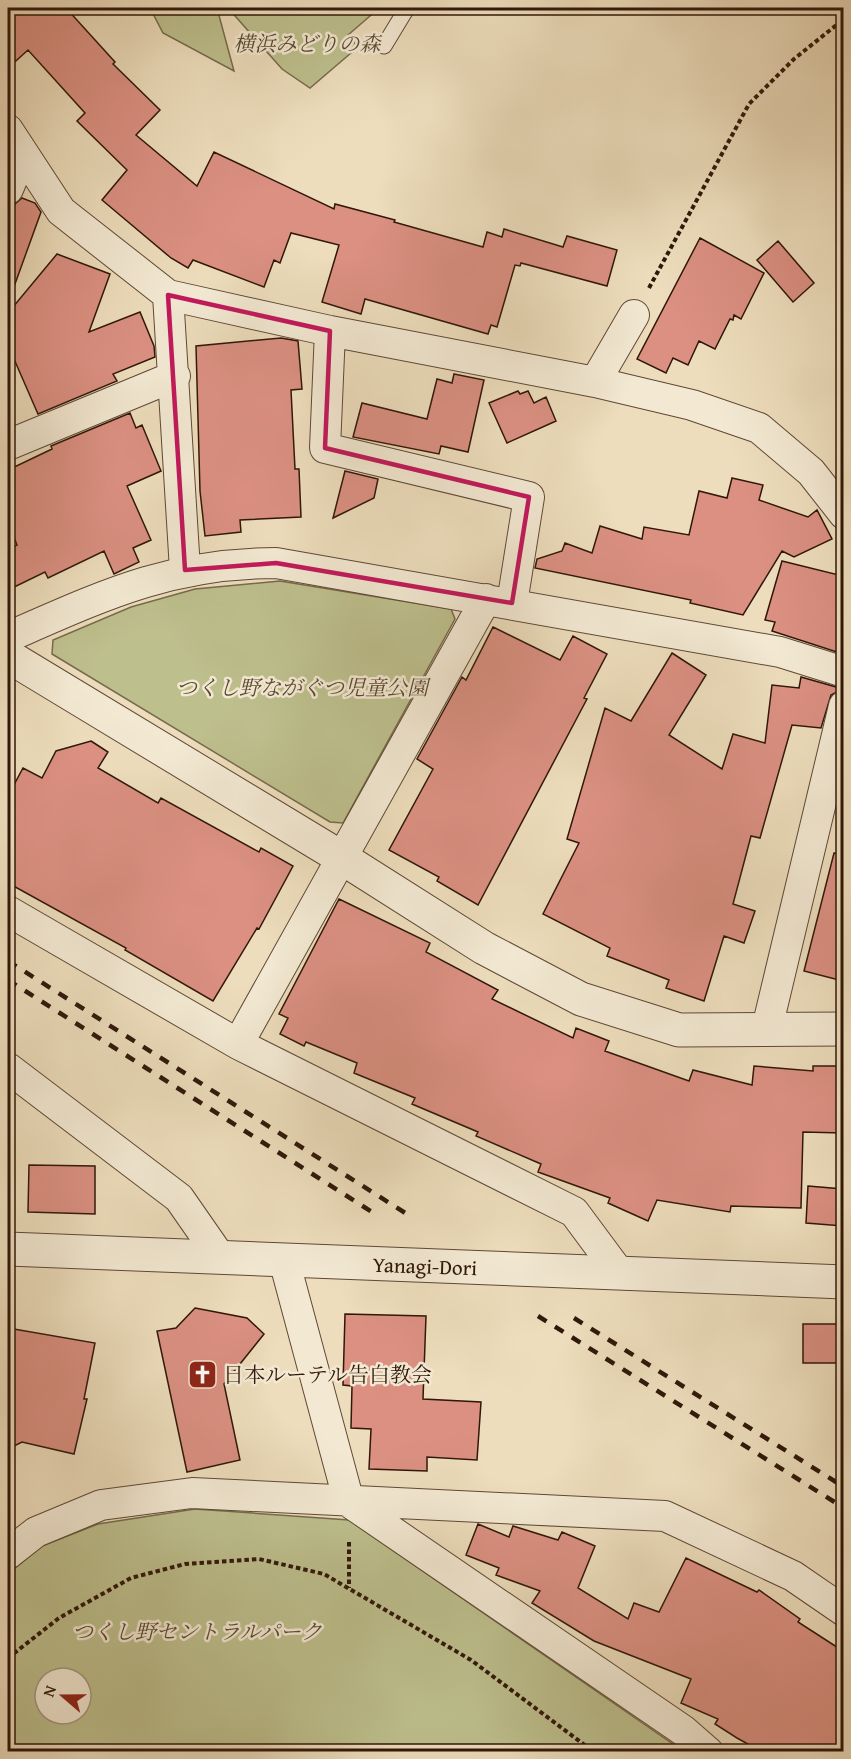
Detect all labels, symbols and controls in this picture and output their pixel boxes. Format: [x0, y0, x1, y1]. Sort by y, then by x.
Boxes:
park label: 横浜みどりの森 [234, 28, 382, 59]
park label: つくし野ながぐつ児童公園 [176, 672, 431, 703]
street label: Yanagi-Dori [372, 1249, 478, 1283]
church icon: 日本ルーテル告白教会 [186, 1358, 218, 1390]
place label: 日本ルーテル告白教会 [223, 1359, 432, 1390]
park label: つくし野セントラルパーク [72, 1616, 322, 1647]
north arrow [33, 1666, 93, 1726]
text: N [36, 1681, 62, 1700]

